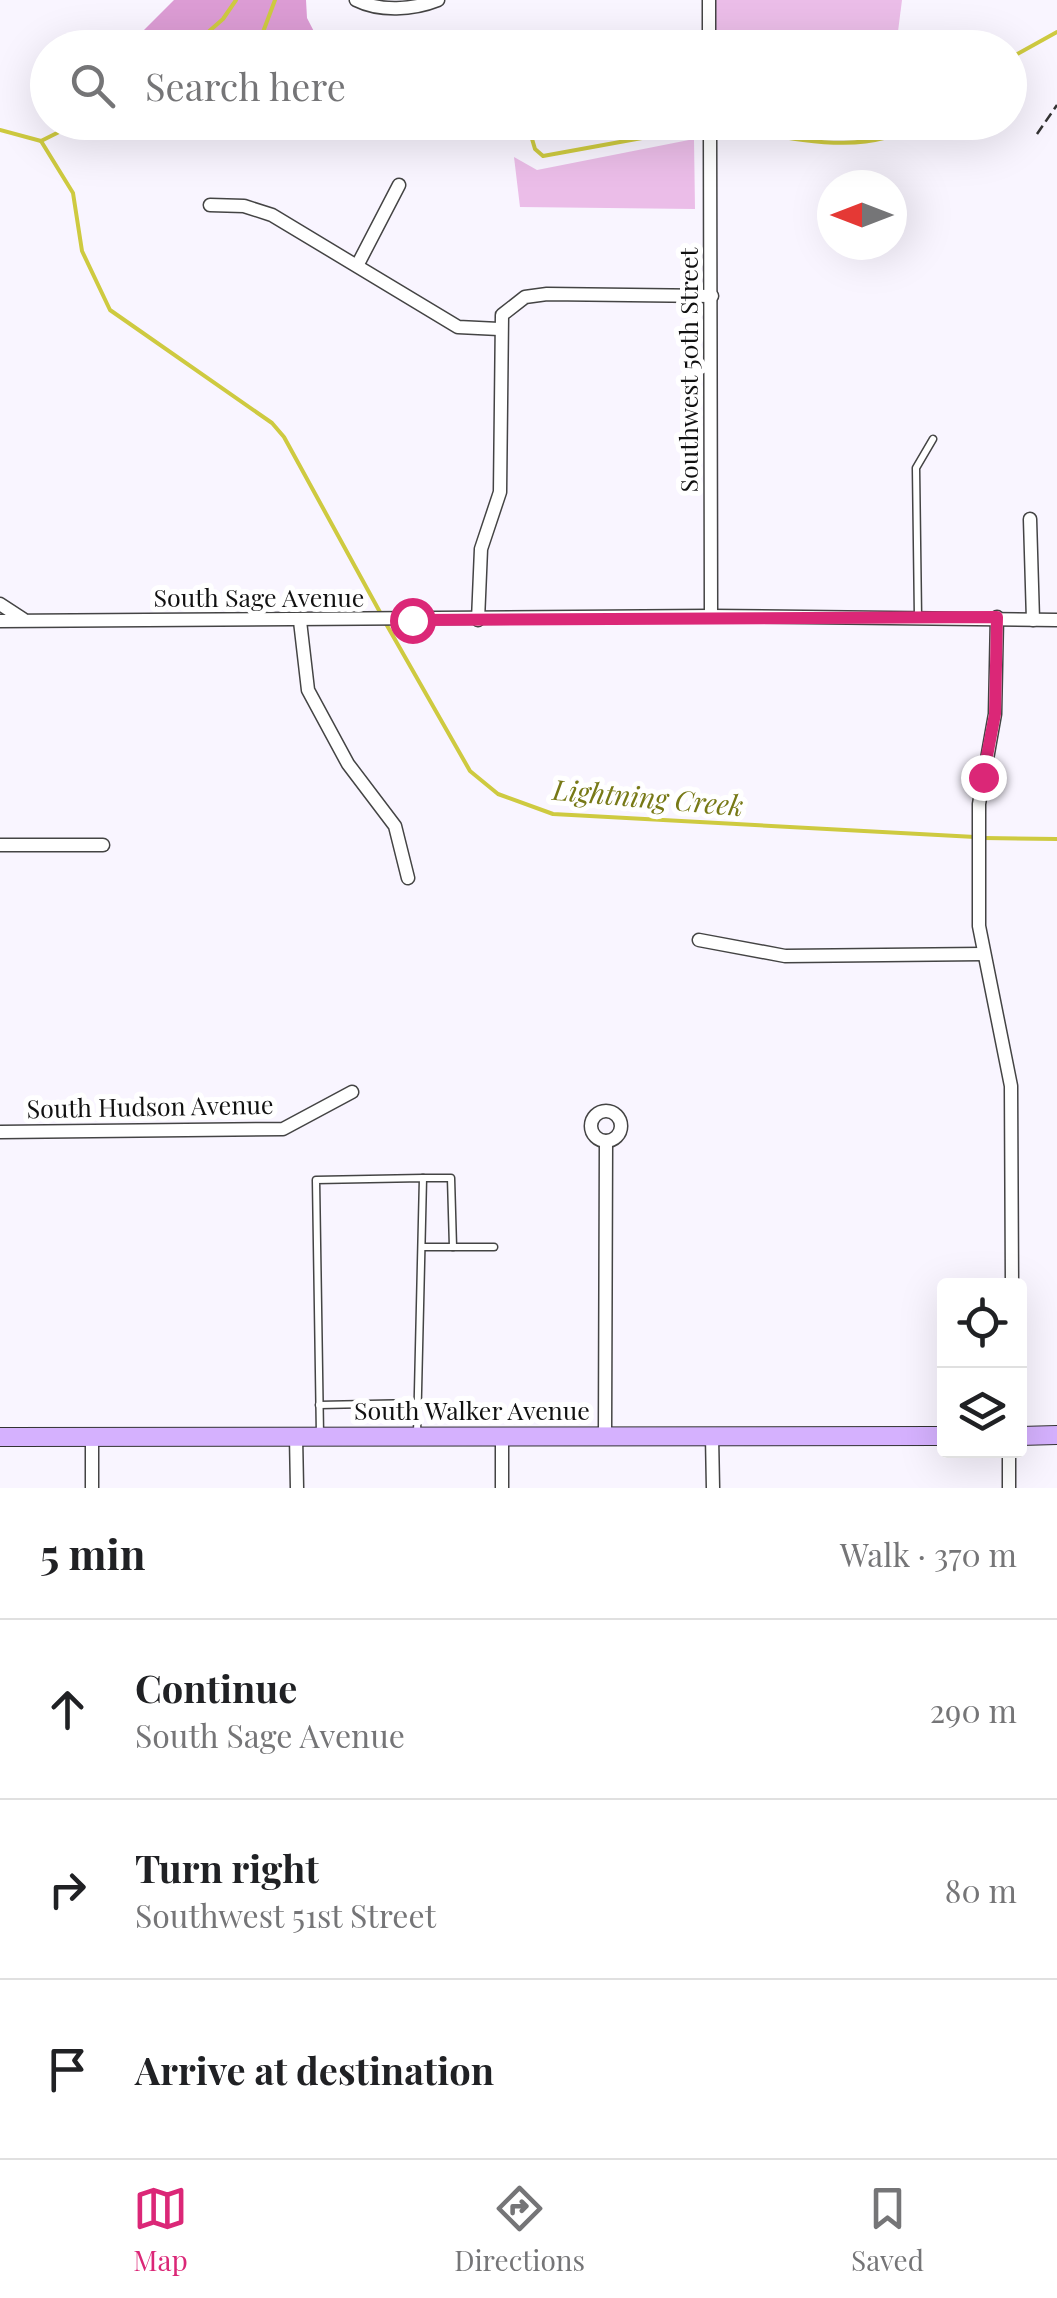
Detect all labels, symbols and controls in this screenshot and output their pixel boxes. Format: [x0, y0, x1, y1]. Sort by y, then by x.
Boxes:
search box [30, 30, 1027, 140]
icon: search [65, 58, 120, 113]
text: Search here [145, 60, 346, 111]
north arrow [817, 170, 907, 260]
street label: Southwest 50th Street [671, 246, 704, 492]
street label: South Sage Avenue [154, 580, 364, 613]
route start [390, 598, 436, 644]
route end [961, 755, 1007, 801]
water label: Lightning Creek [550, 770, 745, 823]
street label: South Hudson Avenue [26, 1087, 274, 1124]
map controls [937, 1278, 1027, 1458]
button: locate [937, 1278, 1027, 1368]
button: layers [937, 1368, 1027, 1458]
street label: South Walker Avenue [354, 1393, 590, 1426]
text: 5 min [40, 1525, 145, 1581]
text: Walk · 370 m [840, 1532, 1017, 1575]
text: Continue [135, 1662, 297, 1713]
icon: ahead [40, 1682, 95, 1737]
text: 290 m [930, 1688, 1017, 1731]
text: South Sage Avenue [135, 1713, 405, 1756]
text: Turn right [135, 1842, 319, 1893]
icon: right [40, 1862, 95, 1917]
text: 80 m [945, 1868, 1017, 1911]
text: Southwest 51st Street [135, 1893, 436, 1936]
icon: arrive [40, 2042, 95, 2097]
text: Arrive at destination [135, 2044, 494, 2095]
tab: Map [133, 2181, 188, 2278]
tab: Directions [454, 2181, 585, 2278]
tab: Saved [851, 2181, 924, 2278]

